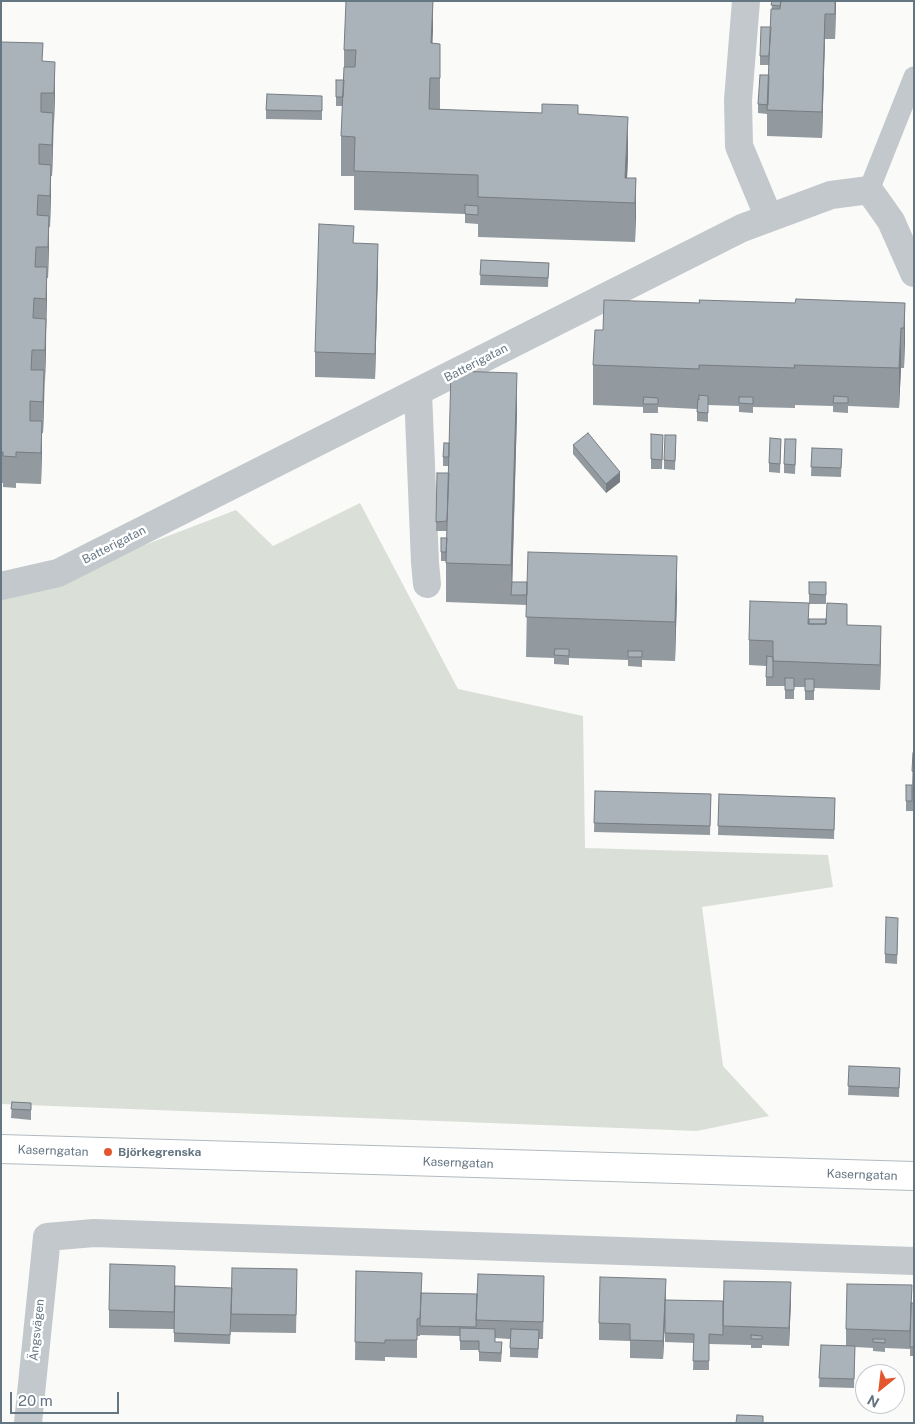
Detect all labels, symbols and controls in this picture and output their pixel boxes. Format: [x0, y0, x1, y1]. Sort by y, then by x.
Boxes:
street label: Batterigatan [442, 341, 510, 385]
street label: Batterigatan [80, 523, 148, 567]
street label: Kaserngatan [17, 1143, 89, 1159]
place label: Björkegrenska [118, 1145, 201, 1159]
marker: Björkegrenska [102, 1146, 114, 1158]
street label: Kaserngatan [422, 1155, 494, 1171]
street label: Kaserngatan [826, 1167, 898, 1183]
street label: Ängsvägen [27, 1298, 47, 1362]
north arrow [855, 1364, 905, 1414]
scale bar [12, 1382, 121, 1414]
text: 20 m [18, 1392, 53, 1409]
text: N [865, 1392, 882, 1411]

